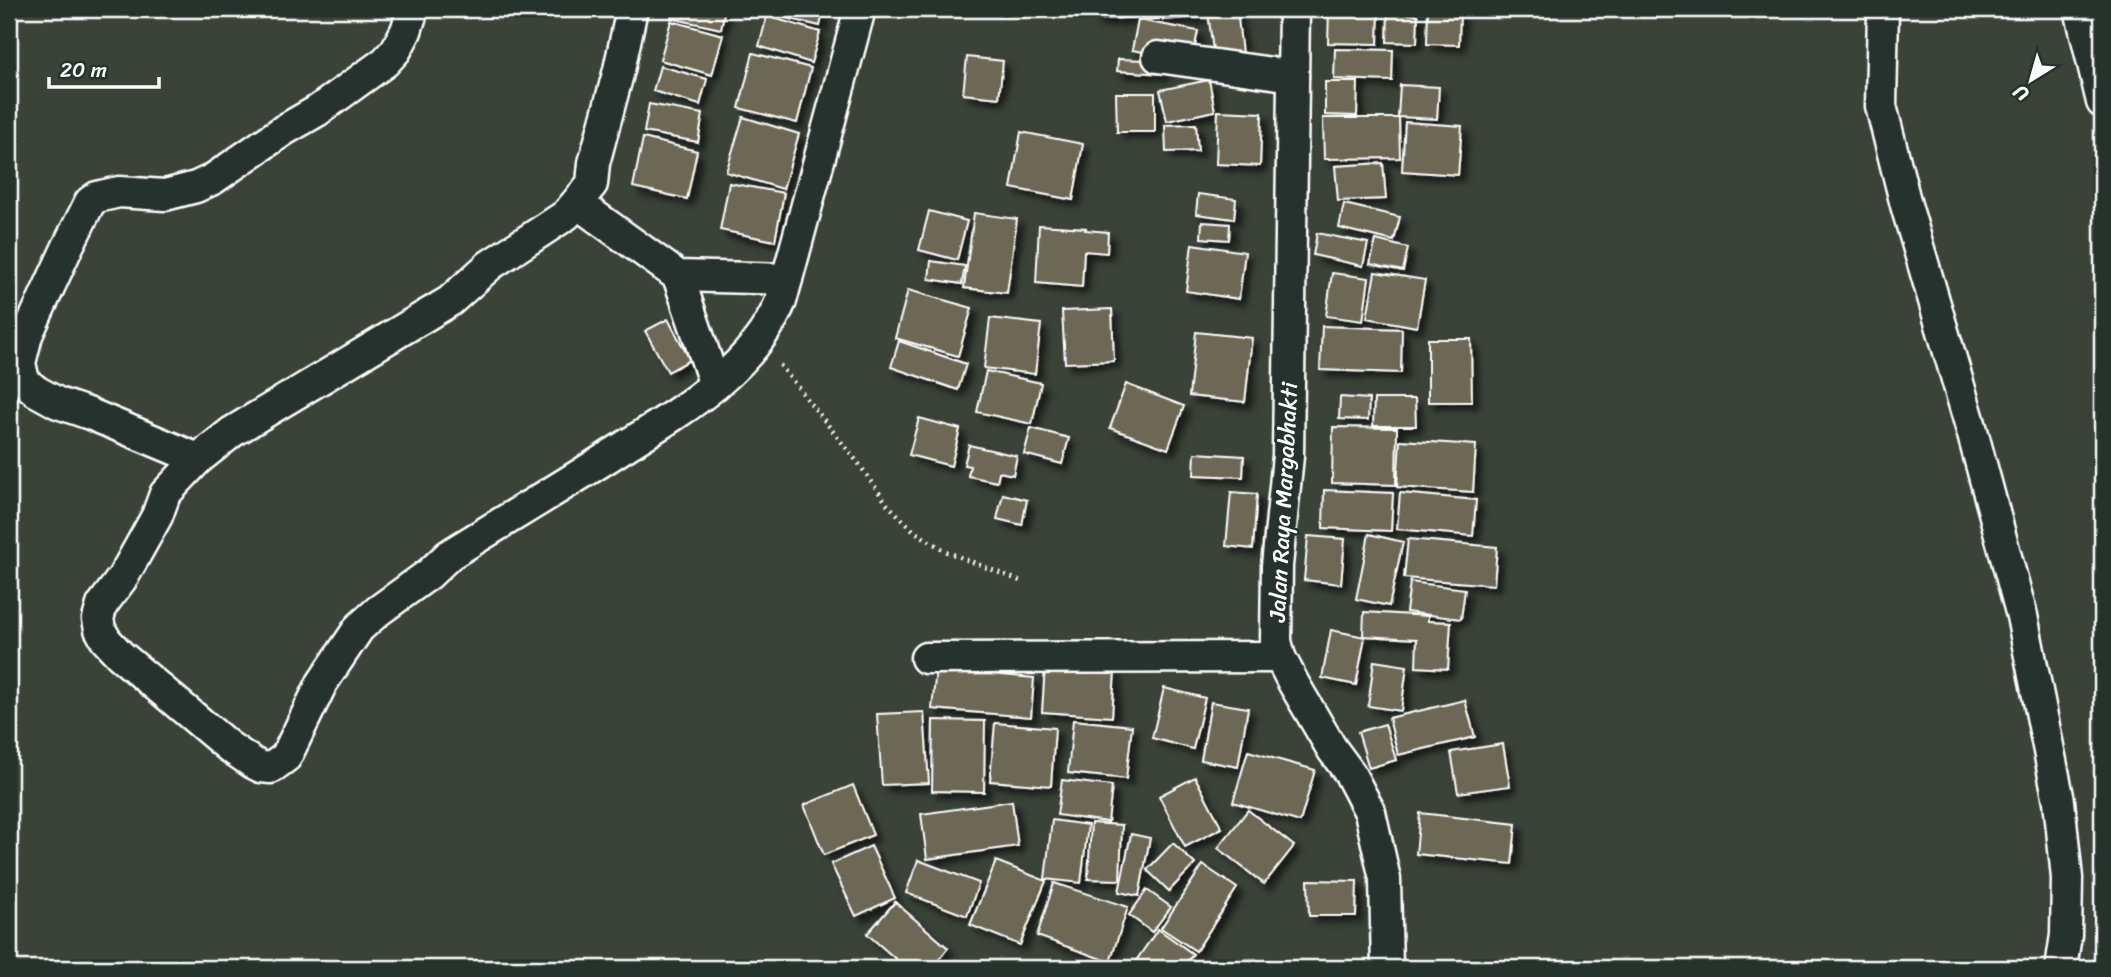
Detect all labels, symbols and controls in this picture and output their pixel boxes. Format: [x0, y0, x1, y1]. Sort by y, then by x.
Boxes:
scale bar [49, 46, 159, 90]
north arrow [1996, 46, 2066, 116]
text: 20 m [60, 51, 107, 89]
text: U [2005, 75, 2036, 110]
street label: Jalan Raya Margabhakti [1257, 380, 1310, 624]

